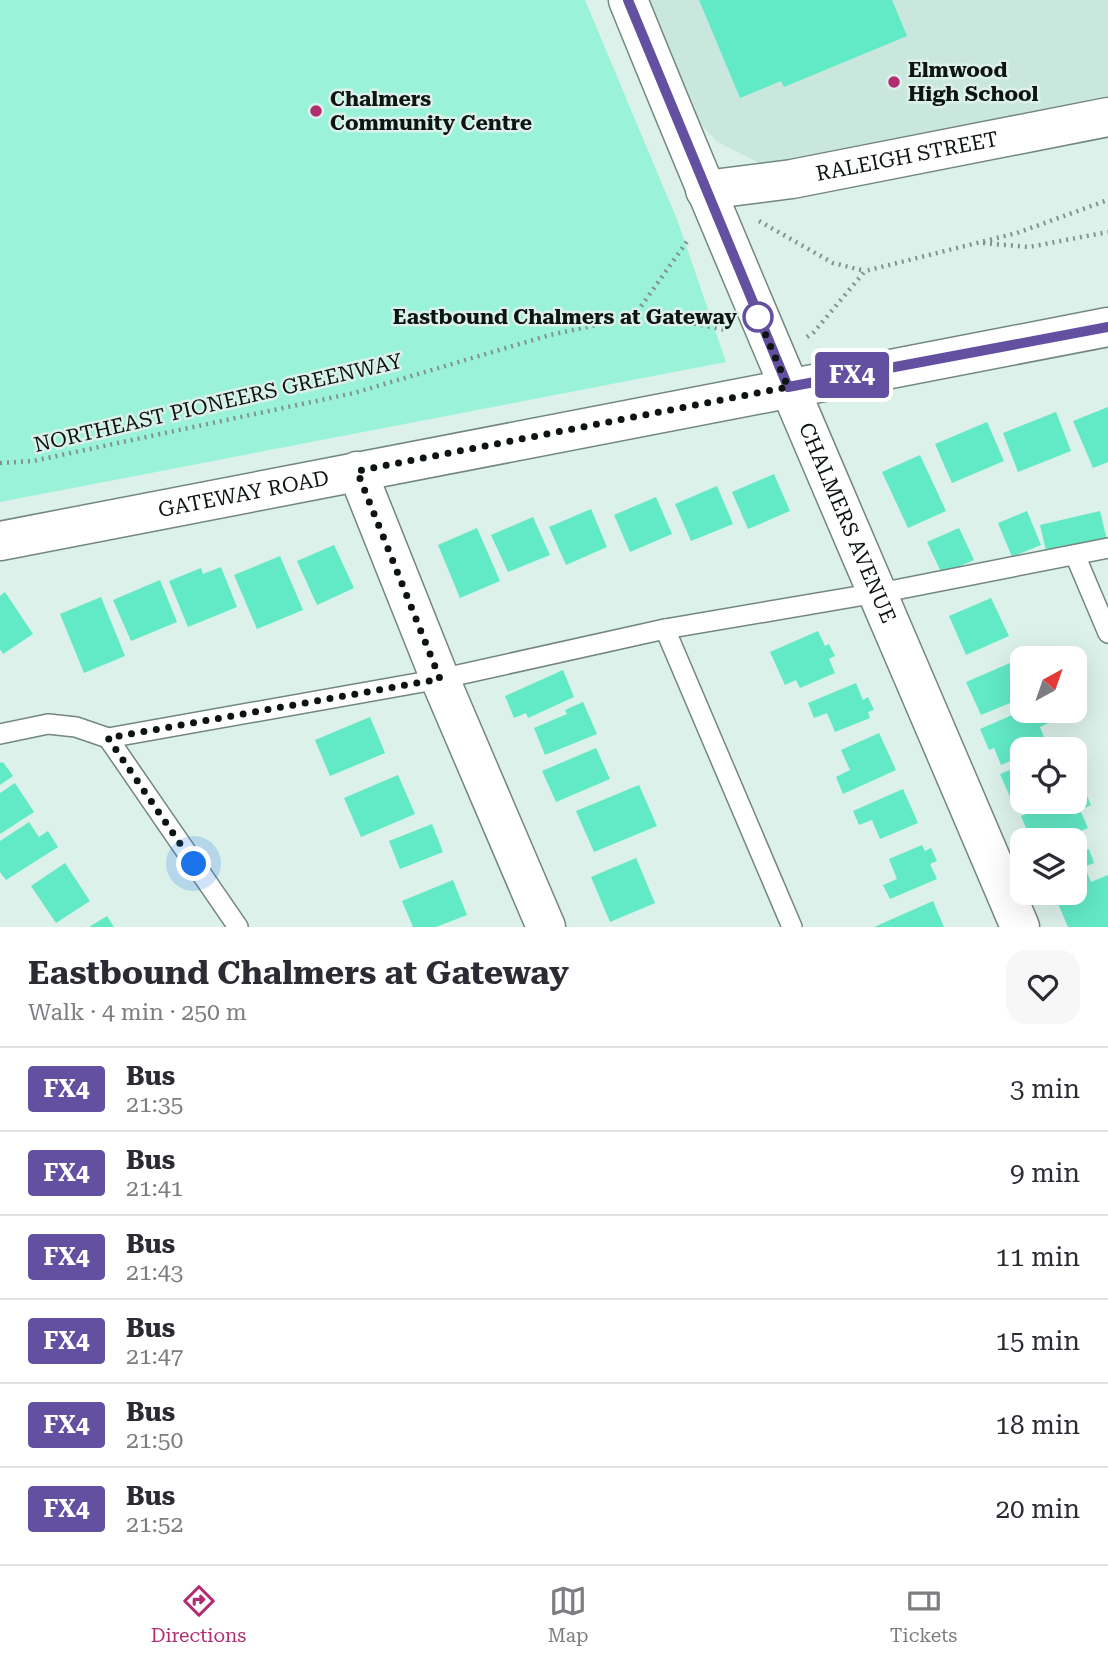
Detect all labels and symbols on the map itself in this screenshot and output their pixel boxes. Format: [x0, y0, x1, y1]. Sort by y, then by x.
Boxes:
place label: Elmwood High School [908, 58, 1039, 106]
marker: Elmwood High School [886, 74, 902, 90]
place label: Chalmers Community Centre [330, 87, 532, 135]
marker: Chalmers Community Centre [308, 103, 324, 119]
street label: RALEIGH STREET [814, 127, 1000, 186]
marker: Eastbound Chalmers at Gateway [743, 302, 773, 332]
place label: Eastbound Chalmers at Gateway [393, 305, 737, 329]
street label: NORTHEAST PIONEERS GREENWAY [31, 349, 405, 457]
line badge: FX4 [812, 352, 892, 398]
street label: CHALMERS AVENUE [794, 419, 901, 627]
street label: GATEWAY ROAD [156, 466, 331, 522]
north arrow [1010, 646, 1087, 723]
your location [176, 846, 211, 881]

